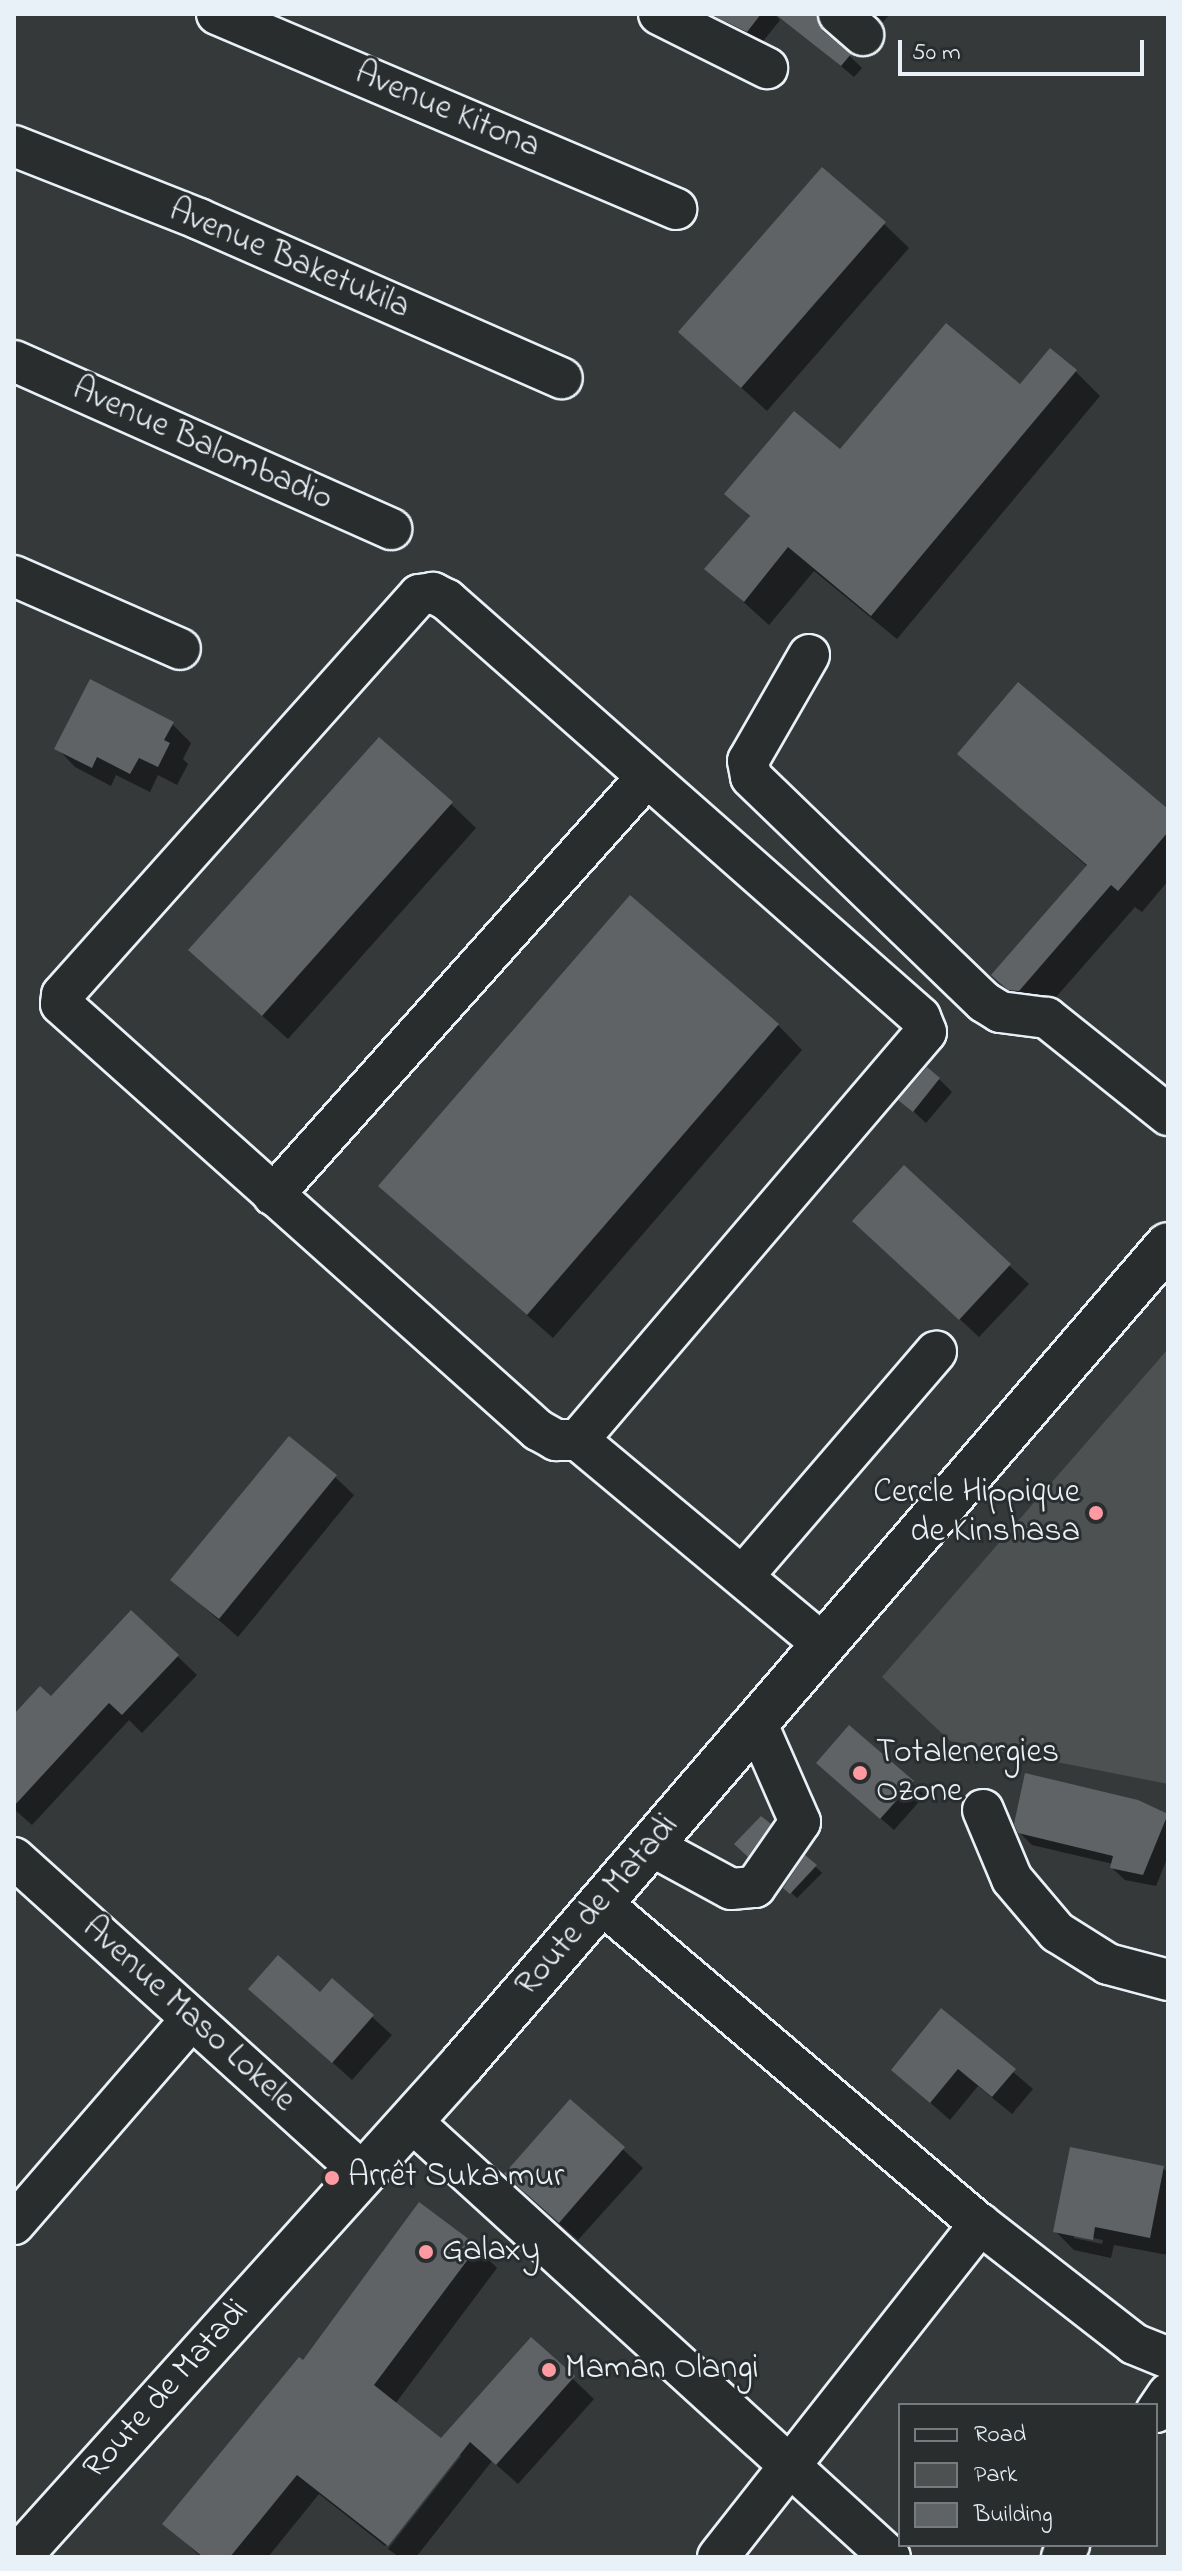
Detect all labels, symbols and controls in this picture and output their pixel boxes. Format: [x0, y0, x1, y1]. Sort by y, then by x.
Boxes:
scale bar [902, 24, 1148, 74]
text: 50 m [912, 36, 961, 71]
street label: Avenue Kitona [348, 54, 546, 168]
street label: Avenue Baketukila [163, 191, 415, 329]
street label: Avenue Balombadio [66, 369, 338, 521]
place label: Cercle Hippique de Kinshasa [873, 1473, 1080, 1552]
marker: Cercle Hippique de Kinshasa [1087, 1504, 1105, 1522]
place label: Totalenergies Ozone [876, 1733, 1059, 1812]
marker: Totalenergies Ozone [851, 1764, 869, 1782]
street label: Route de Matadi [508, 1807, 688, 2005]
street label: Avenue Maso Lokele [73, 1909, 303, 2121]
place label: Arrêt Suka mur [348, 2158, 564, 2198]
marker: Arrêt Suka mur [323, 2169, 341, 2187]
place label: Galaxy [442, 2232, 540, 2272]
marker: Galaxy [417, 2243, 435, 2261]
street label: Route de Matadi [76, 2292, 258, 2488]
place label: Maman Olangi [565, 2350, 759, 2390]
marker: Maman Olangi [540, 2361, 558, 2379]
legend [898, 2403, 1158, 2547]
text: Road [974, 2418, 1026, 2453]
text: Park [974, 2458, 1017, 2493]
text: Building [974, 2498, 1053, 2533]

